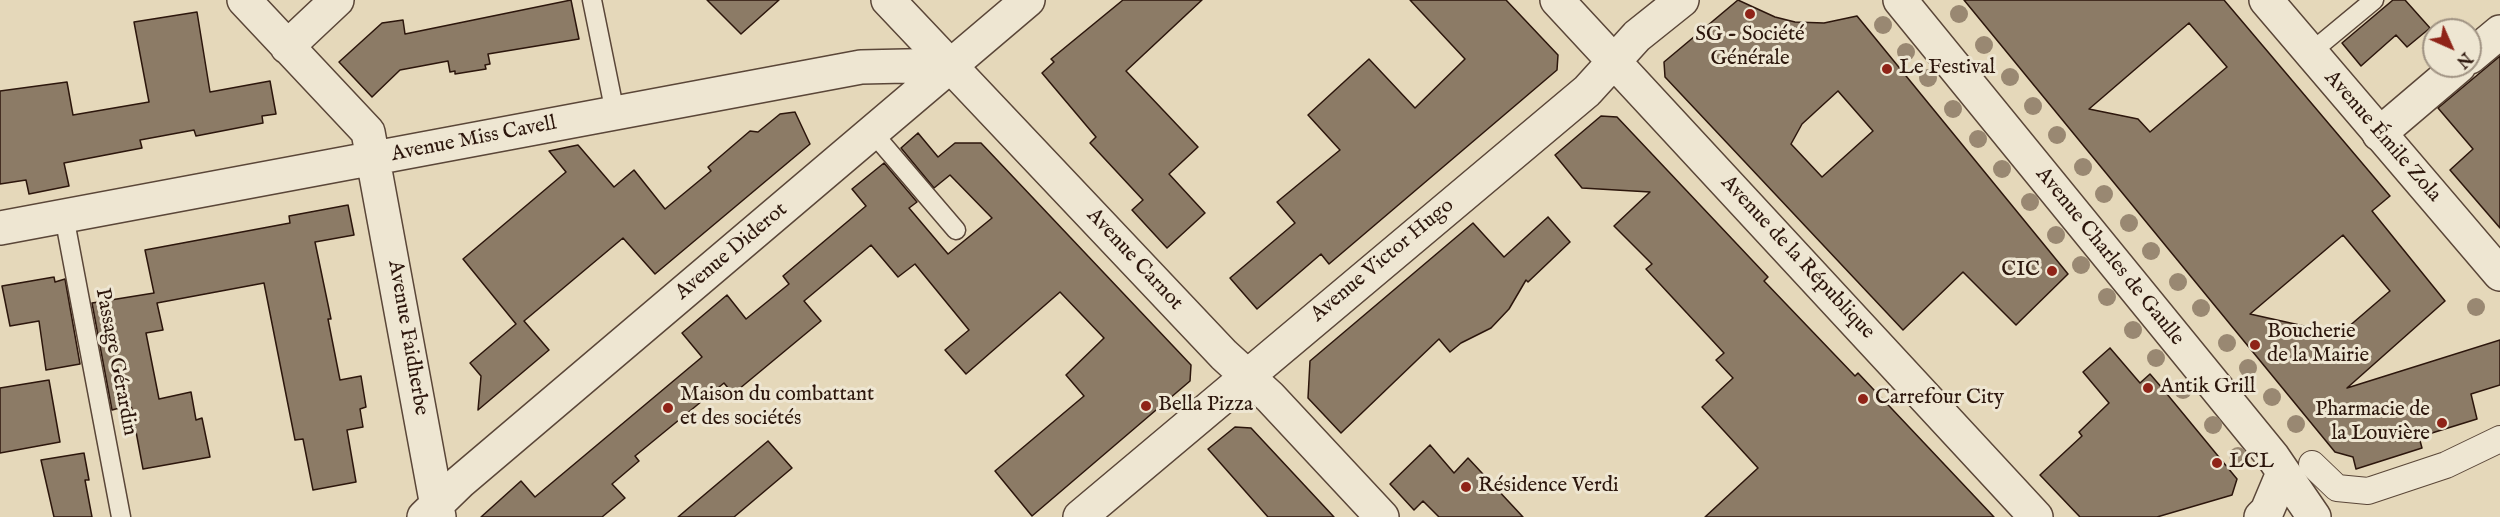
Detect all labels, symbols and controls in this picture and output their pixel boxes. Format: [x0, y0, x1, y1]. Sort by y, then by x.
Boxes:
marker: SG - Société Générale [1743, 7, 1757, 21]
north arrow [2422, 18, 2482, 78]
place label: SG - Société Générale [1695, 23, 1805, 73]
text: N [2451, 47, 2475, 71]
place label: Le Festival [1899, 56, 1995, 82]
marker: Le Festival [1880, 62, 1894, 76]
street label: Avenue Émile Zola [2318, 66, 2446, 208]
street label: Avenue Miss Cavell [389, 112, 559, 168]
street label: Avenue Charles de Gaulle [2029, 163, 2189, 351]
street label: Avenue de la République [1715, 171, 1879, 345]
street label: Avenue Victor Hugo [1306, 194, 1460, 328]
street label: Avenue Diderot [671, 198, 793, 306]
street label: Avenue Carnot [1080, 204, 1188, 316]
place label: CIC [2001, 258, 2040, 284]
street label: Avenue Faidherbe [381, 259, 433, 417]
marker: CIC [2045, 264, 2059, 278]
street label: Passage Gérardin [88, 286, 142, 438]
place label: Boucherie de la Mairie [2267, 320, 2369, 370]
marker: Boucherie de la Mairie [2248, 338, 2262, 352]
place label: Antik Grill [2160, 375, 2255, 401]
marker: Antik Grill [2141, 381, 2155, 395]
place label: Maison du combattant et des sociétés [680, 383, 874, 433]
place label: Carrefour City [1875, 386, 2004, 412]
marker: Carrefour City [1856, 392, 1870, 406]
place label: Bella Pizza [1158, 393, 1253, 419]
place label: Pharmacie de la Louvière [2315, 398, 2430, 448]
marker: Bella Pizza [1139, 399, 1153, 413]
marker: Maison du combattant et des sociétés [661, 401, 675, 415]
marker: Pharmacie de la Louvière [2435, 416, 2449, 430]
place label: LCL [2229, 450, 2274, 476]
marker: LCL [2210, 456, 2224, 470]
place label: Résidence Verdi [1478, 474, 1619, 500]
marker: Résidence Verdi [1459, 480, 1473, 494]

